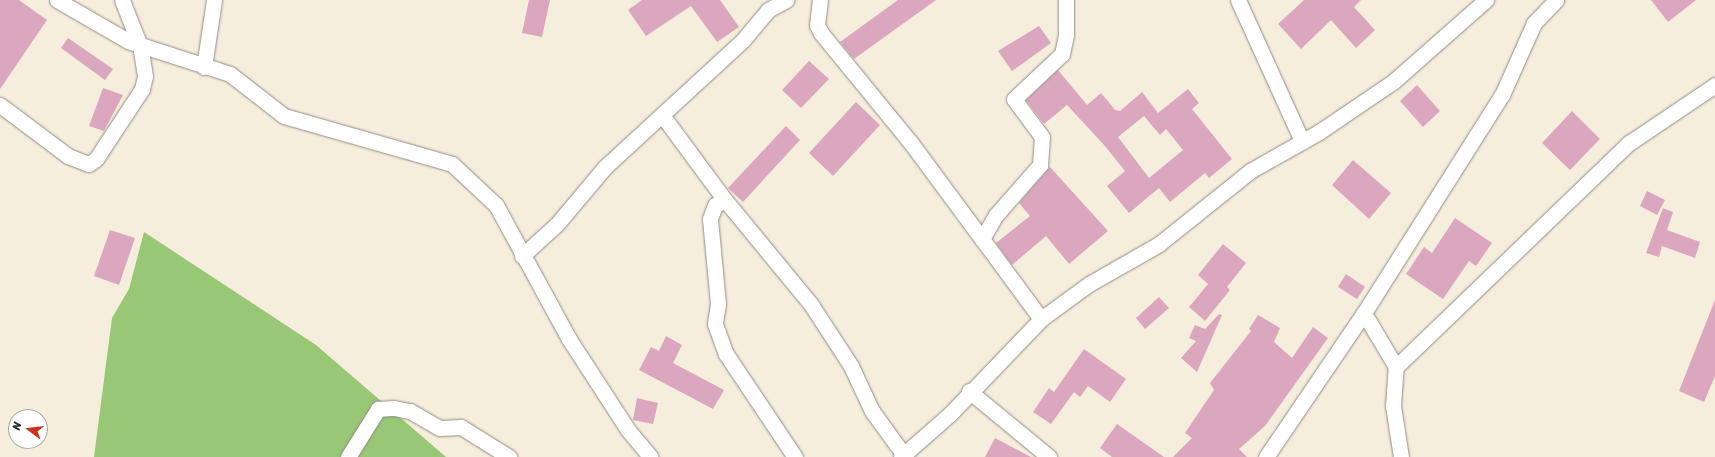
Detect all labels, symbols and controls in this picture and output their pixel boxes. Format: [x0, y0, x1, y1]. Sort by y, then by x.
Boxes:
north arrow [8, 409, 48, 449]
text: N [7, 420, 27, 432]

